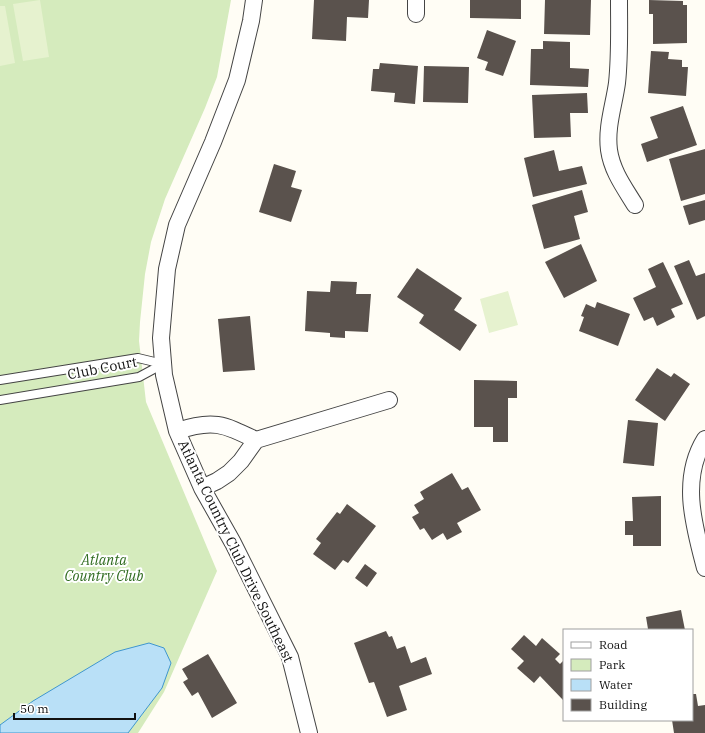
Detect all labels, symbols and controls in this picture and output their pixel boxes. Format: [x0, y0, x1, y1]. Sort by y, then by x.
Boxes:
street label: Club Court [66, 352, 138, 384]
street label: Atlanta Country Club Drive Southeast [174, 437, 298, 665]
park label: Atlanta Country Club [64, 551, 144, 585]
legend [563, 629, 693, 721]
text: Road [599, 637, 628, 652]
text: Park [599, 657, 625, 672]
text: Water [599, 677, 633, 692]
scale bar [14, 695, 135, 721]
text: Building [599, 697, 647, 712]
text: 50 m [20, 701, 49, 716]

